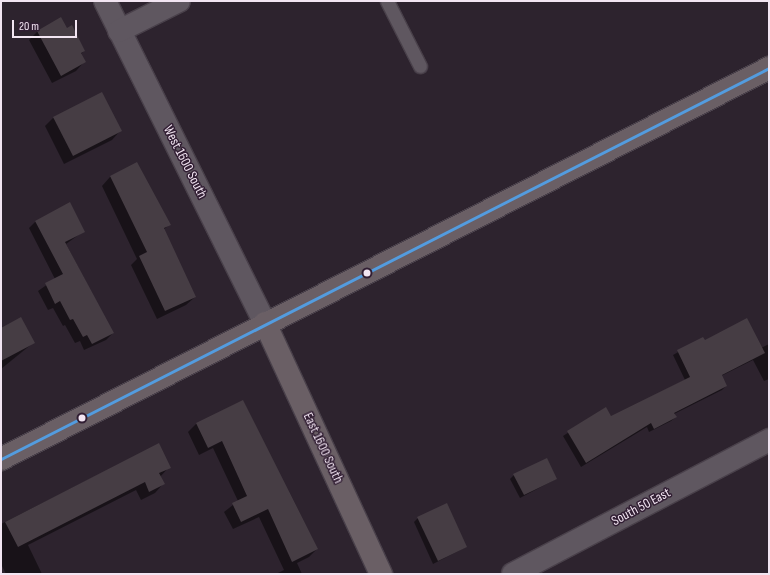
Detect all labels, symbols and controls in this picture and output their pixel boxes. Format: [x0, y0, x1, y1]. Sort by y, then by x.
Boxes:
scale bar [14, 12, 79, 38]
text: 20 m [19, 19, 39, 34]
street label: West 1600 South [159, 123, 211, 201]
unlabelled marker [362, 268, 372, 278]
street label: East 1600 South [299, 410, 347, 486]
unlabelled marker [77, 413, 87, 423]
street label: South 50 East [609, 484, 673, 530]

